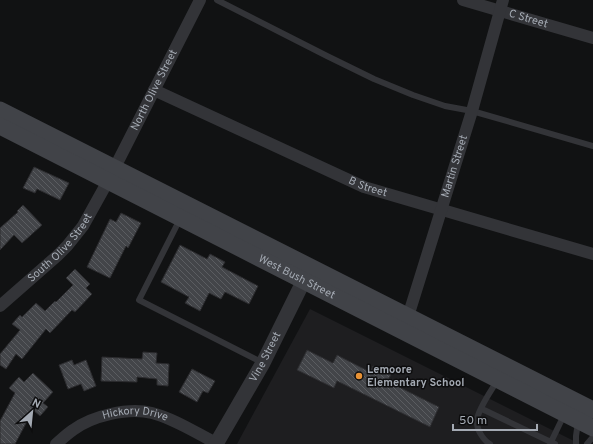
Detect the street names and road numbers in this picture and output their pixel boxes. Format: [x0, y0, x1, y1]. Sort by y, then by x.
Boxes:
street label: C Street [507, 7, 549, 31]
street label: North Olive Street [128, 47, 181, 133]
street label: Martin Street [438, 133, 471, 199]
street label: B Street [346, 174, 389, 200]
street label: South Olive Street [25, 211, 96, 285]
street label: West Bush Street [256, 252, 338, 303]
street label: Vine Street [246, 329, 284, 385]
street label: Hickory Drive [101, 404, 170, 425]

